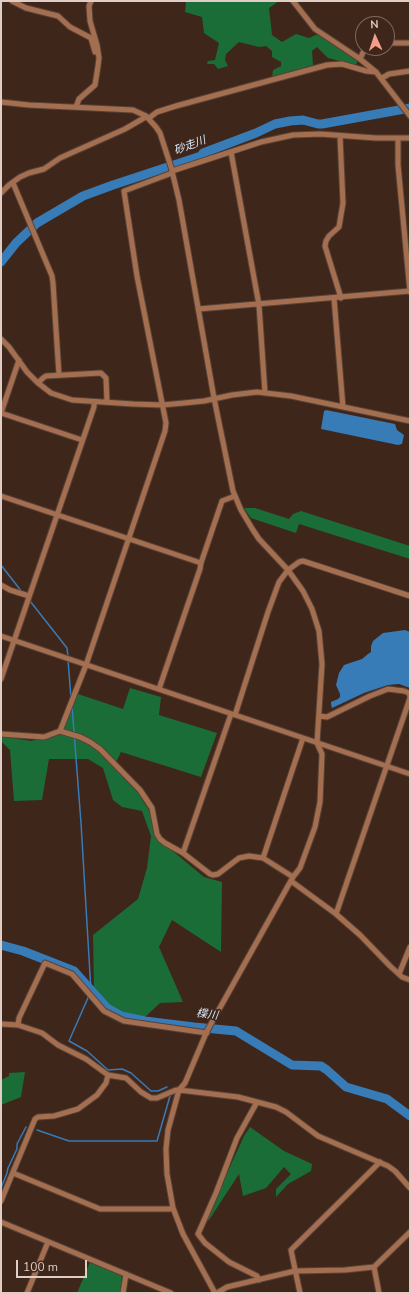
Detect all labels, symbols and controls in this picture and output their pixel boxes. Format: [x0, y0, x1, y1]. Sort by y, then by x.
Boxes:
north arrow [355, 16, 395, 56]
text: N [370, 17, 379, 32]
water label: 砂走川 [172, 134, 208, 158]
water label: 楪川 [195, 1007, 219, 1023]
scale bar [18, 1252, 89, 1278]
text: 100 m [23, 1259, 58, 1275]

